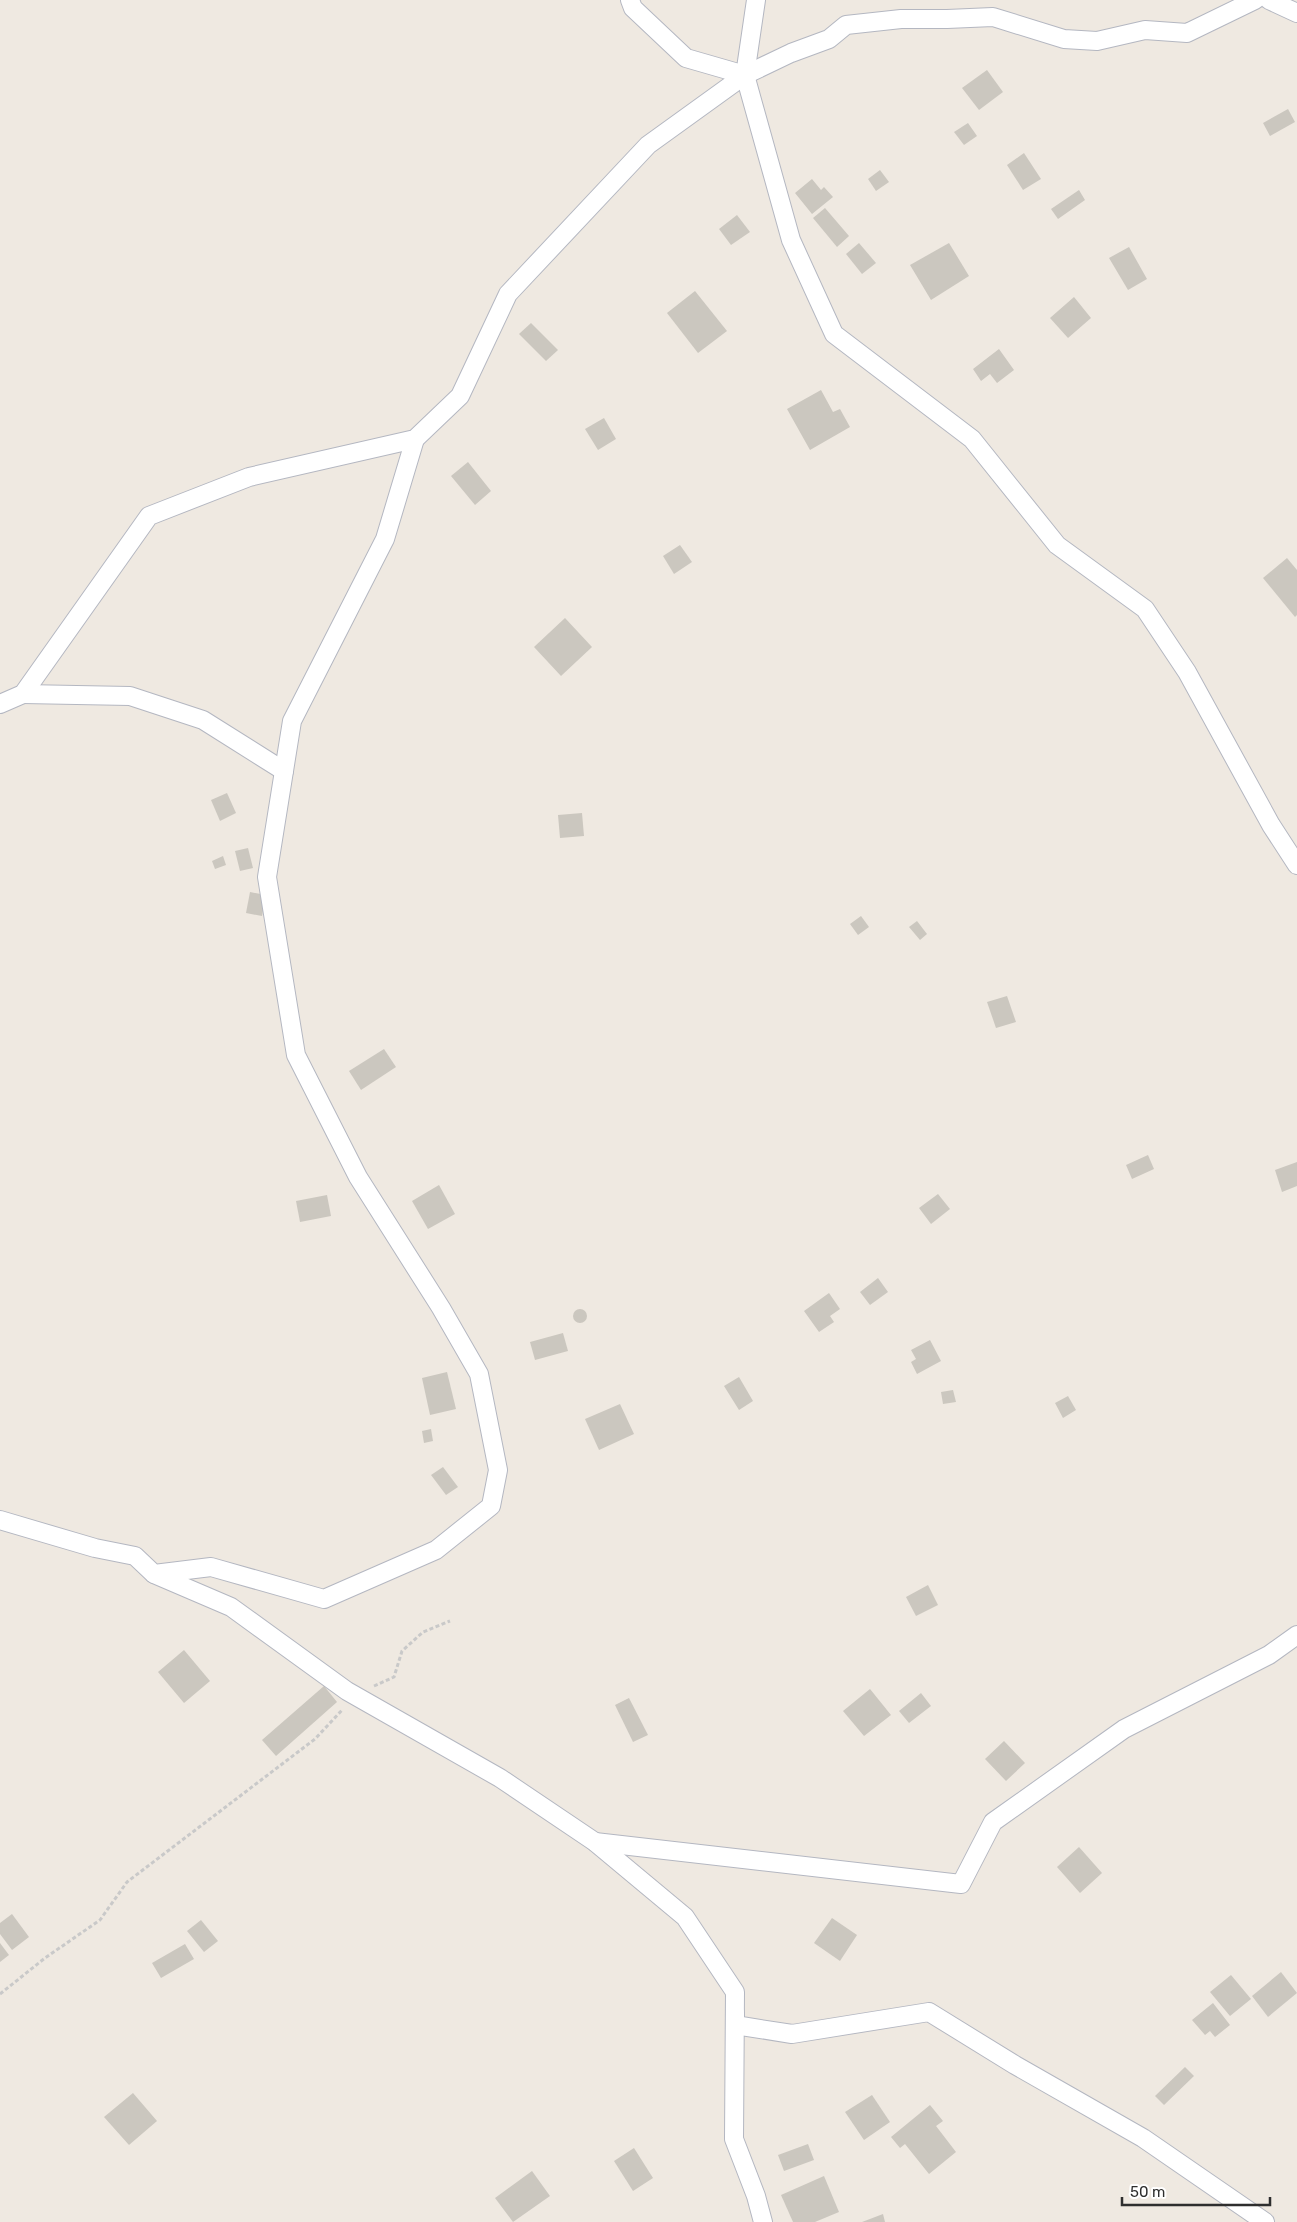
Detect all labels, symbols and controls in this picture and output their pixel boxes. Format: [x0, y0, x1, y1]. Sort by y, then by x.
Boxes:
scale bar [1122, 2174, 1270, 2206]
text: 50 m [1130, 2183, 1165, 2201]

